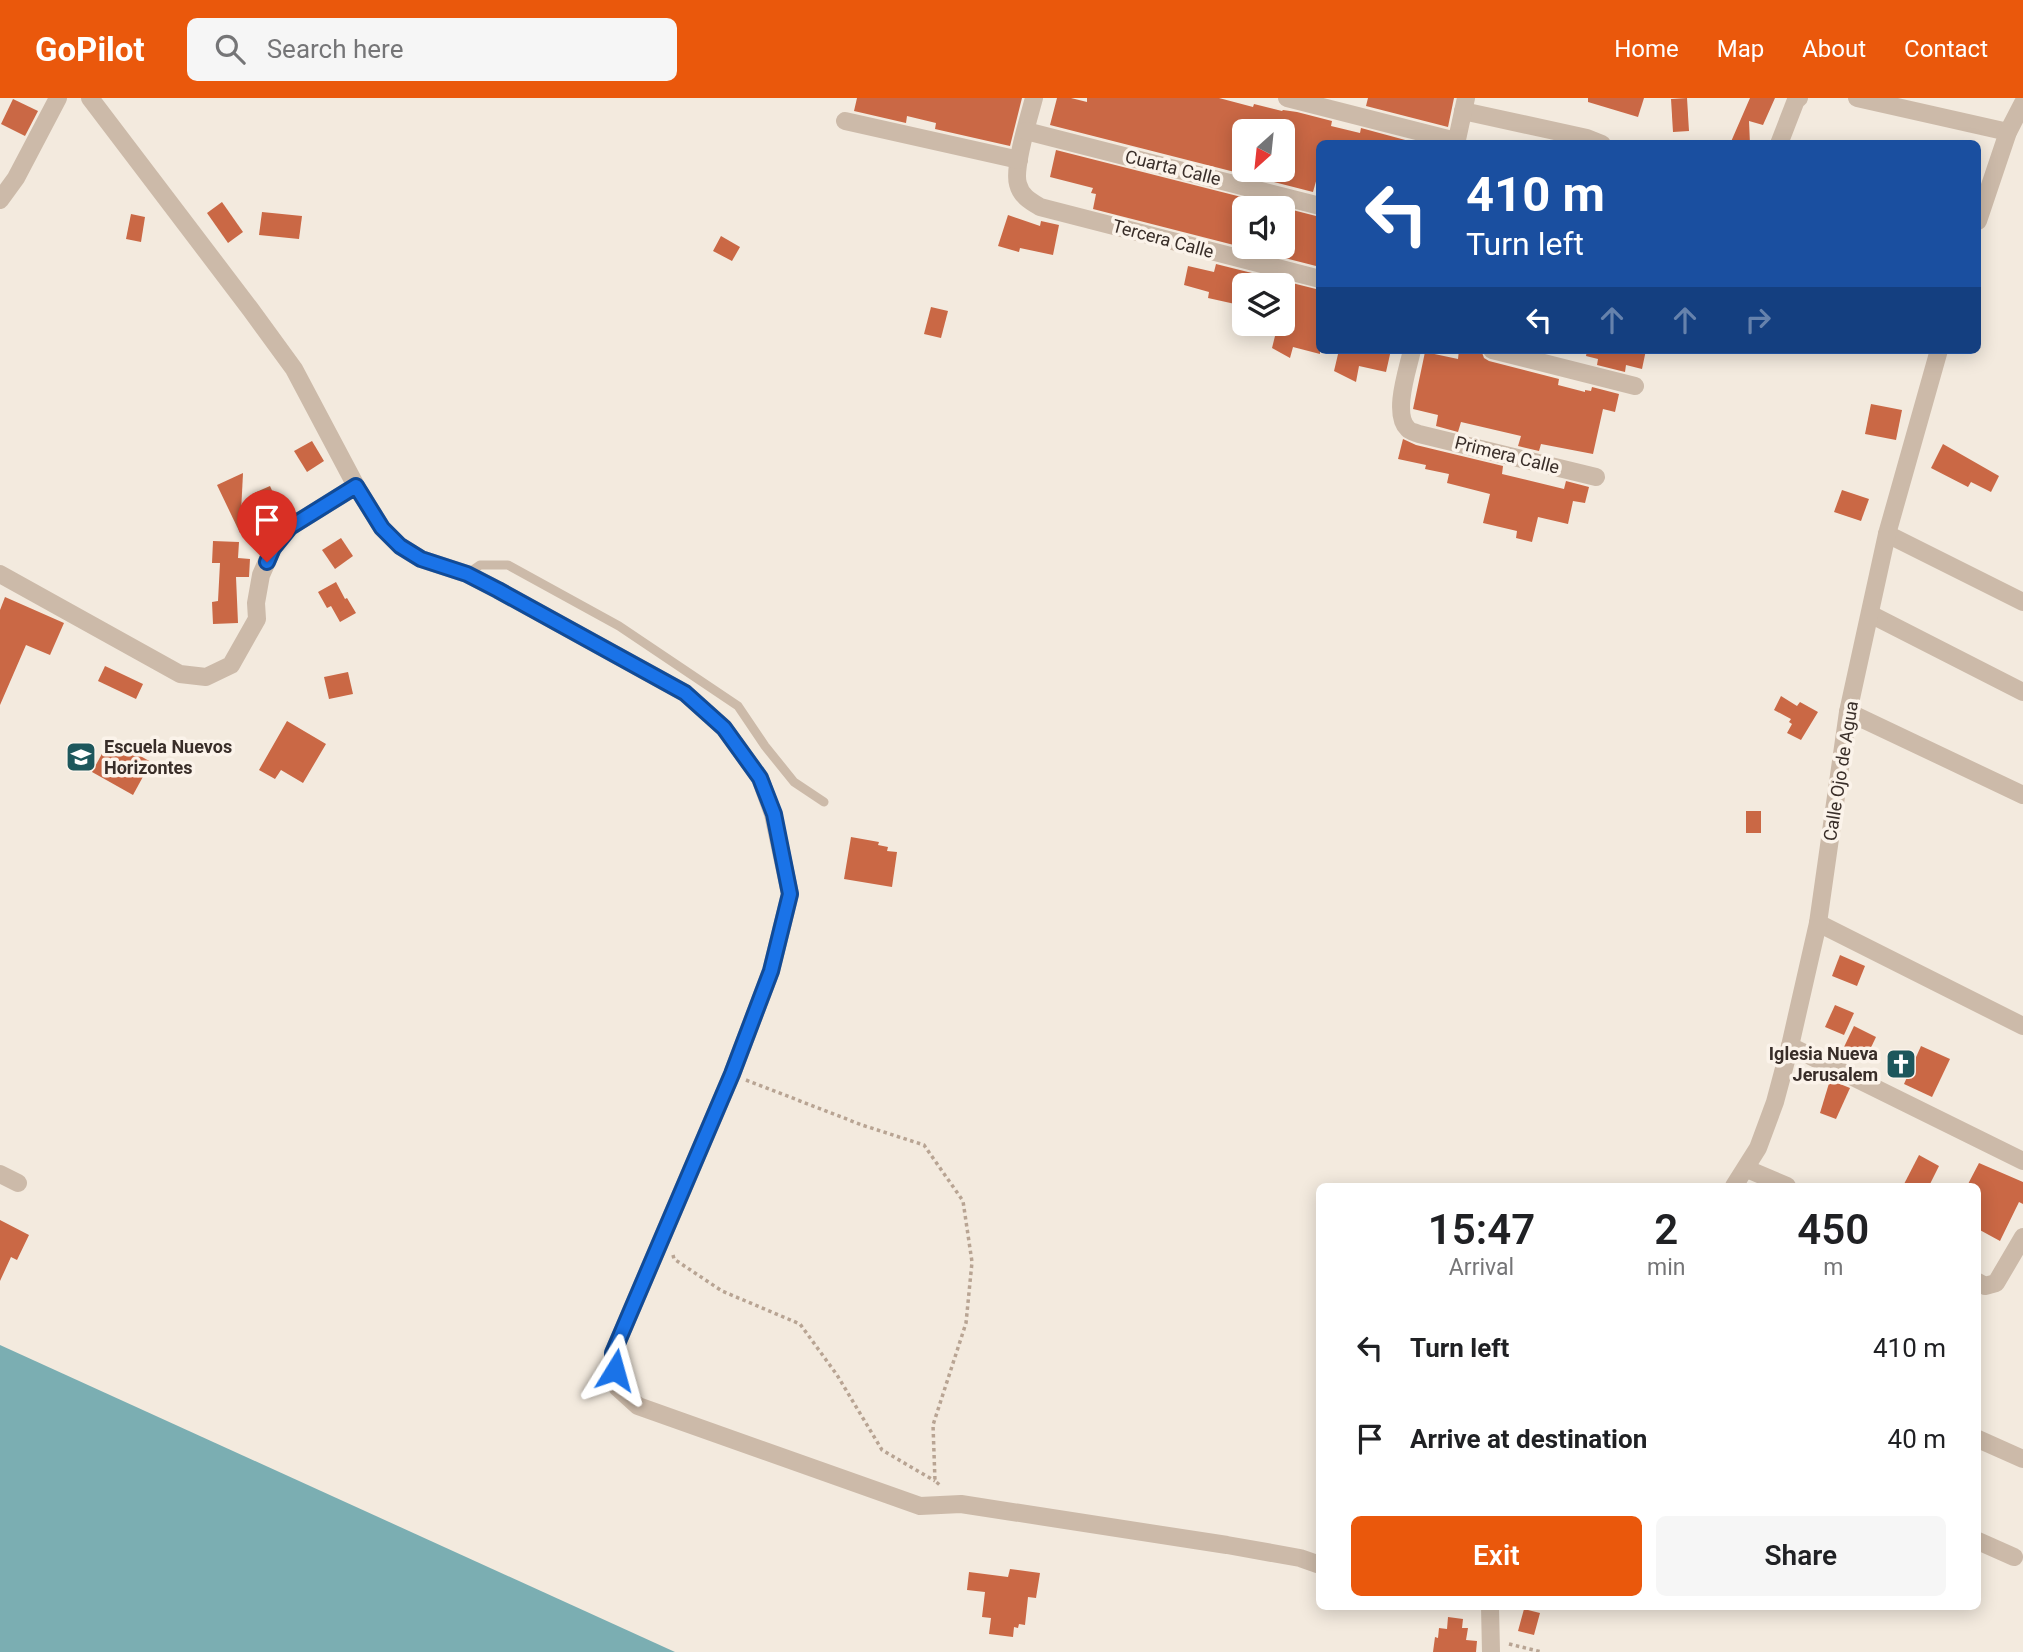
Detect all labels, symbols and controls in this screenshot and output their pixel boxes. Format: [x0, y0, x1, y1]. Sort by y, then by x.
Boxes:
search box [187, 18, 677, 81]
text: GoPilot [35, 30, 145, 69]
icon: search [211, 30, 249, 68]
text: Search here [267, 34, 403, 64]
text: Home [1614, 35, 1679, 63]
text: Map [1717, 35, 1764, 63]
text: About [1802, 35, 1866, 63]
text: Contact [1904, 35, 1988, 63]
north arrow [1232, 119, 1295, 182]
map controls [1232, 119, 1295, 336]
street label: Cuarta Calle [1123, 145, 1223, 190]
text: 410 m [1466, 166, 1605, 223]
icon: left [1351, 168, 1442, 259]
button: sound [1232, 196, 1295, 259]
street label: Tercera Calle [1110, 215, 1216, 262]
text: Turn left [1466, 225, 1584, 263]
button: layers [1232, 273, 1295, 336]
icon: left [1520, 301, 1558, 339]
icon: ahead [1593, 301, 1631, 339]
icon: ahead [1666, 301, 1704, 339]
icon: right [1739, 301, 1777, 339]
street label: Primera Calle [1453, 431, 1562, 478]
pin [237, 490, 297, 562]
icon: arrive [248, 501, 286, 539]
street label: Calle Ojo de Agua [1819, 699, 1862, 842]
place label: Escuela Nuevos Horizontes [104, 736, 232, 778]
school or university icon: Escuela Nuevos Horizontes [64, 740, 98, 774]
place label: Iglesia Nueva Jerusalem [1769, 1043, 1878, 1085]
church icon: Iglesia Nueva Jerusalem [1884, 1047, 1918, 1081]
text: 15:47 [1428, 1205, 1535, 1254]
text: 2 [1654, 1205, 1678, 1254]
text: 450 [1797, 1205, 1869, 1254]
text: Arrival [1449, 1254, 1514, 1281]
text: min [1647, 1254, 1685, 1281]
text: m [1823, 1254, 1843, 1281]
icon: left [1351, 1329, 1389, 1367]
position arrow [578, 1333, 652, 1407]
text: Turn left [1410, 1333, 1509, 1363]
text: 410 m [1873, 1333, 1946, 1363]
icon: arrive [1351, 1420, 1389, 1458]
text: Arrive at destination [1410, 1424, 1647, 1454]
text: 40 m [1888, 1424, 1946, 1454]
button: Exit [1351, 1516, 1642, 1596]
button: Share [1656, 1516, 1946, 1596]

